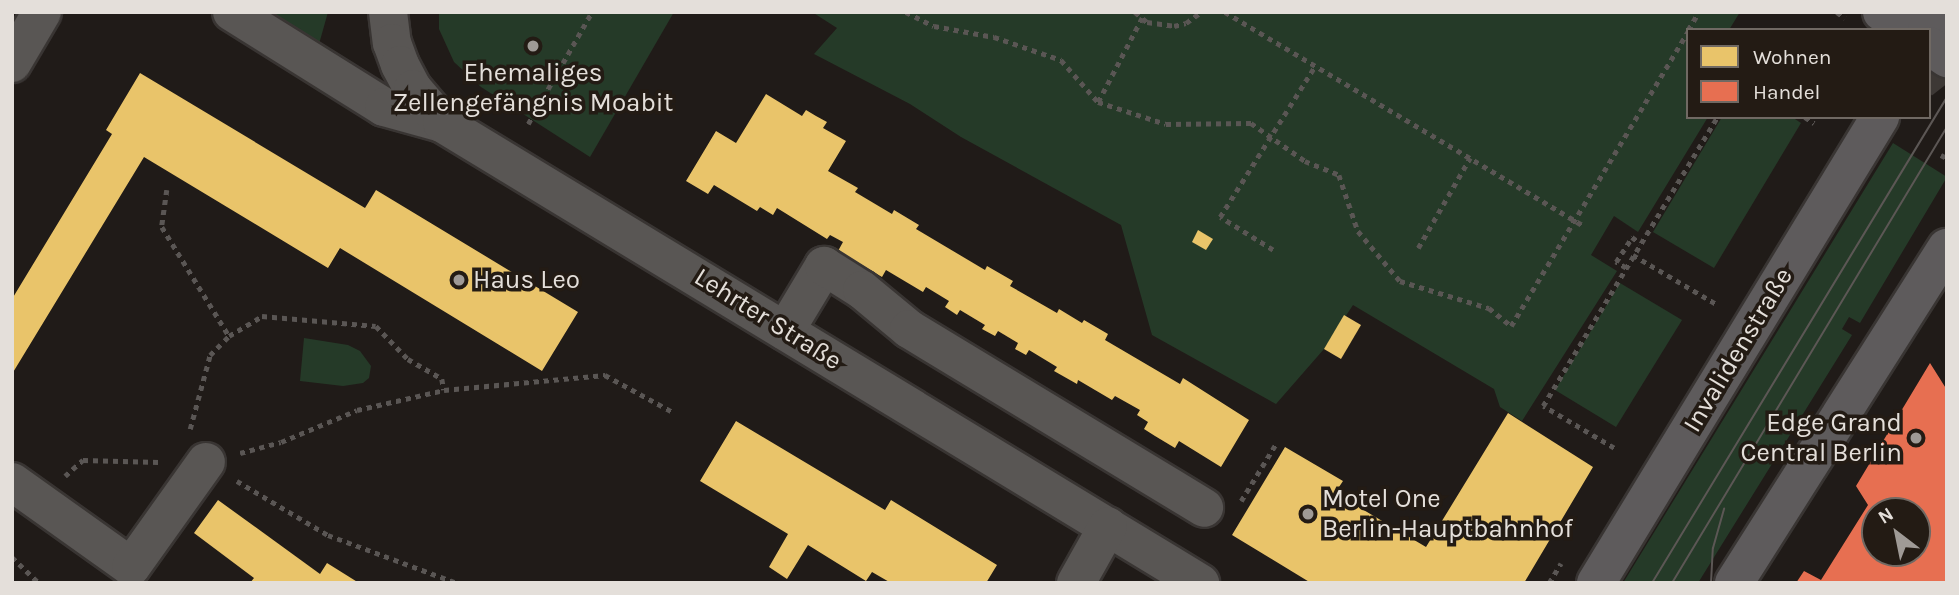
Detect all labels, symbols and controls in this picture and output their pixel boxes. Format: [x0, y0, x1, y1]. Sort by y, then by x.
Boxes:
legend [1686, 28, 1931, 119]
marker: Ehemaliges Zellengefängnis Moabit [525, 38, 541, 54]
text: Wohnen [1753, 45, 1831, 69]
place label: Ehemaliges Zellengefängnis Moabit [393, 57, 673, 119]
text: Handel [1753, 80, 1820, 104]
street label: Lehrter Straße [689, 261, 847, 377]
street label: Invalidenstraße [1677, 262, 1799, 438]
place label: Haus Leo [473, 264, 580, 296]
marker: Haus Leo [451, 272, 467, 288]
place label: Edge Grand Central Berlin [1740, 407, 1902, 468]
marker: Edge Grand Central Berlin [1908, 430, 1924, 446]
place label: Motel One Berlin-Hauptbahnhof [1322, 483, 1573, 544]
north arrow [1861, 497, 1931, 567]
text: N [1874, 503, 1898, 529]
marker: Motel One Berlin-Hauptbahnhof [1300, 506, 1316, 522]

